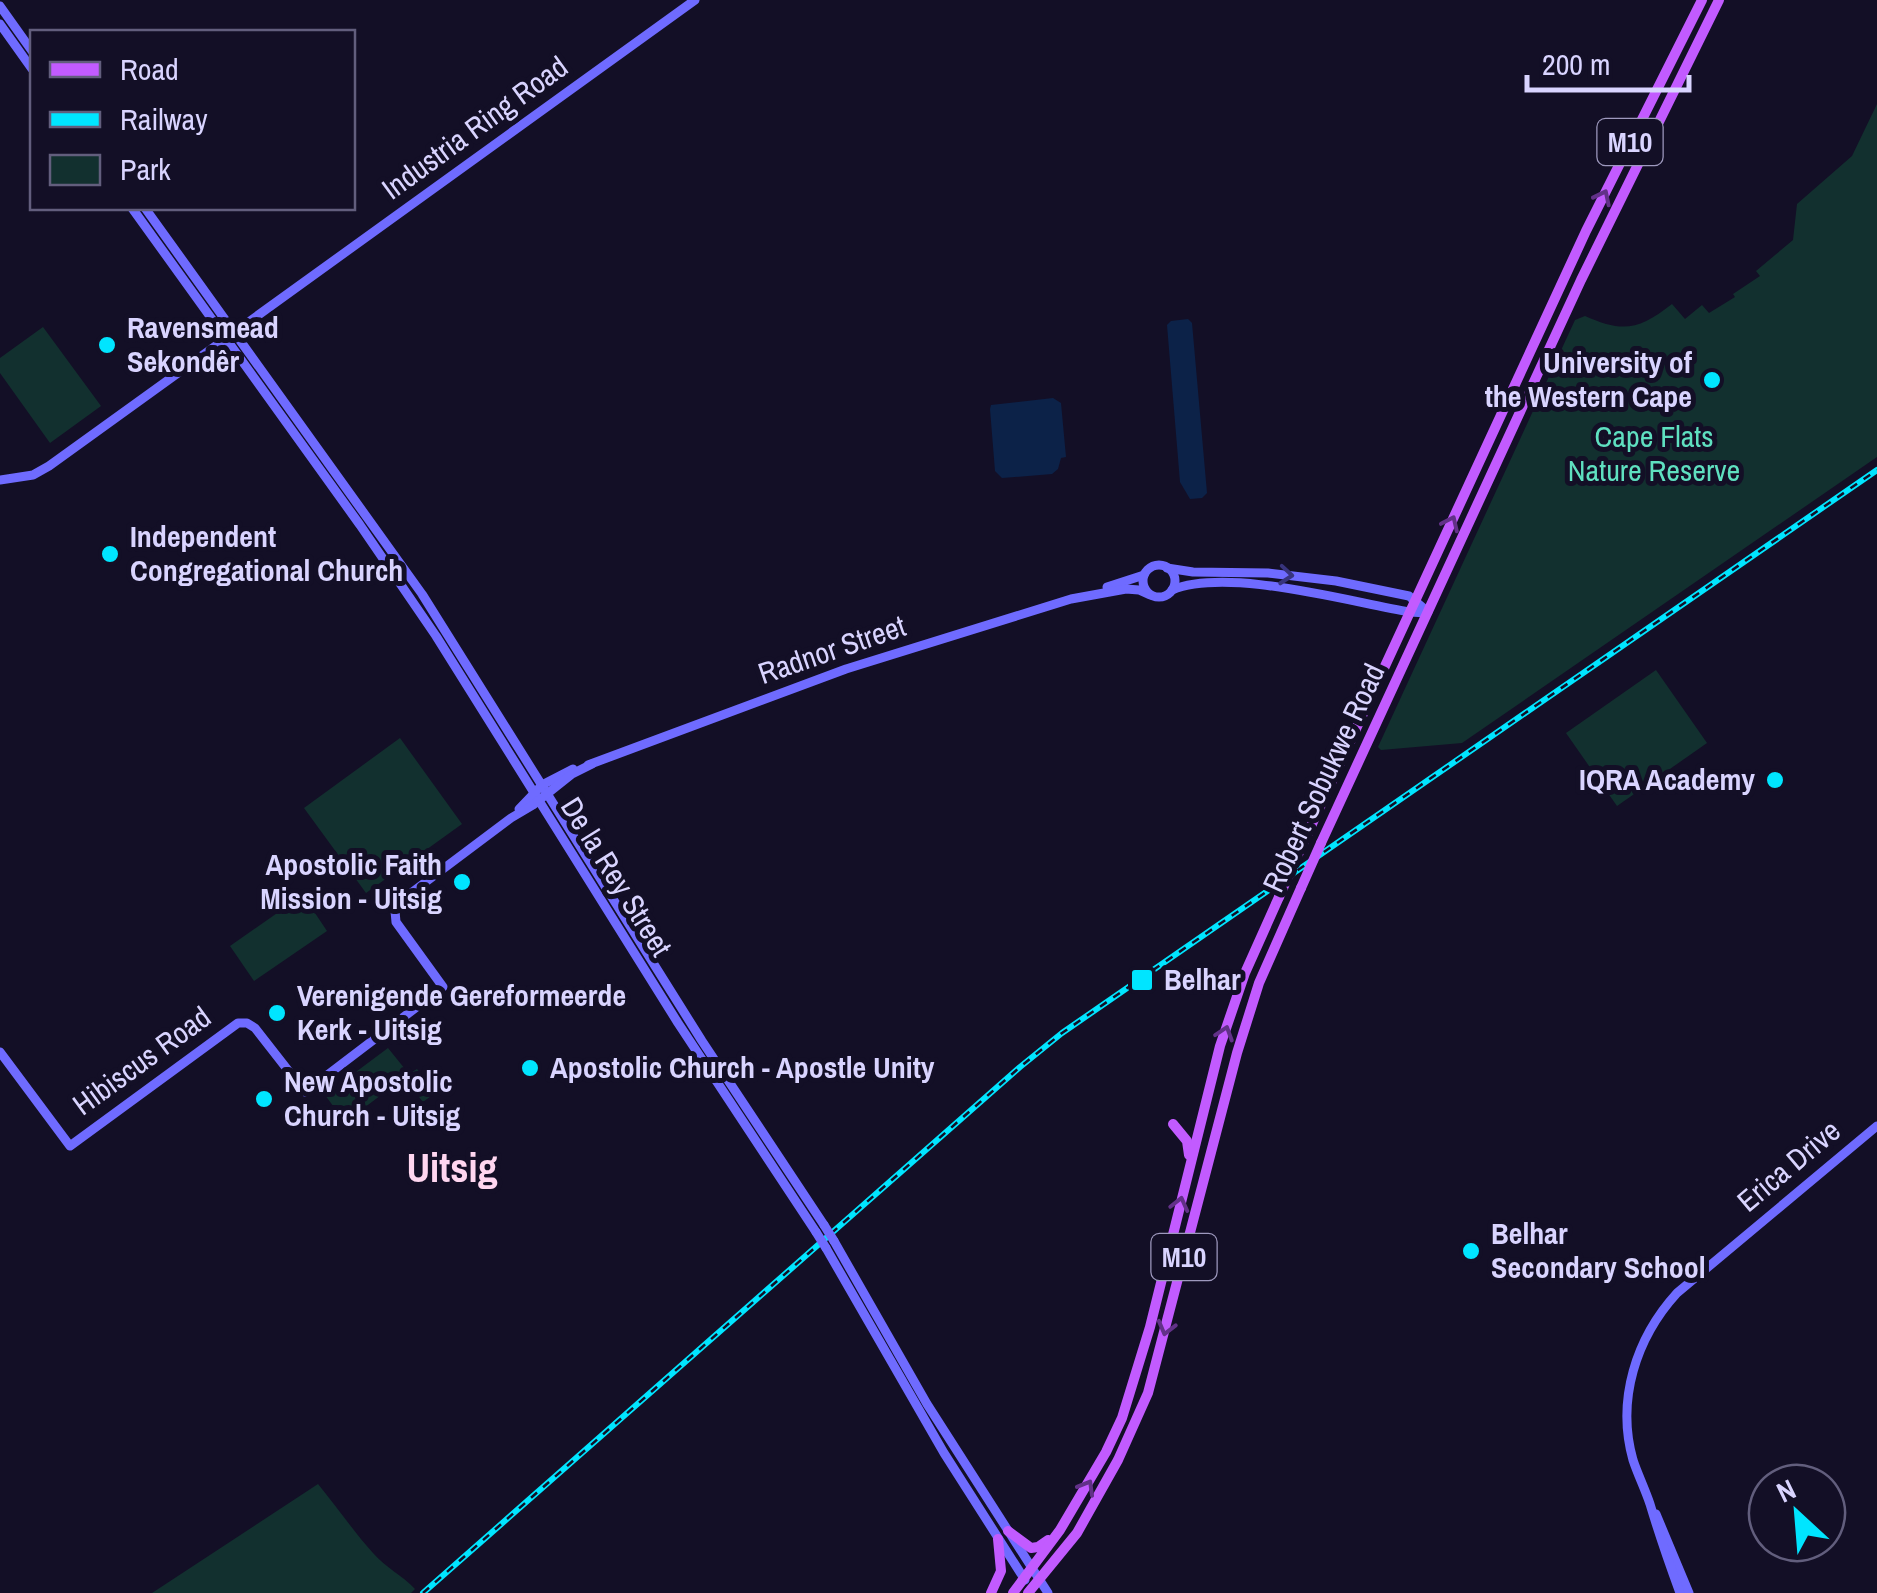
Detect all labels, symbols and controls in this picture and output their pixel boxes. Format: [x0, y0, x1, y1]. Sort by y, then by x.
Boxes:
legend [30, 30, 355, 210]
scale bar [1527, 30, 1690, 92]
text: 200 m [1542, 44, 1610, 84]
street label: Industria Ring Road [374, 46, 575, 208]
text: Road [120, 49, 179, 89]
text: Railway [120, 99, 208, 139]
road number: M10 [1598, 119, 1662, 165]
text: Park [120, 149, 171, 189]
one-way arrow [1591, 190, 1610, 208]
place label: Ravensmead Sekondêr [127, 307, 279, 381]
marker: Ravensmead Sekondêr [96, 334, 118, 356]
place label: University of the Western Cape [1485, 342, 1693, 416]
marker: University of the Western Cape [1701, 369, 1723, 391]
park label: Cape Flats Nature Reserve [1568, 416, 1740, 490]
one-way arrow [1439, 515, 1459, 533]
place label: Independent Congregational Church [130, 516, 403, 590]
marker: Independent Congregational Church [99, 543, 121, 565]
one-way arrow [1279, 564, 1295, 585]
street label: Radnor Street [753, 605, 911, 693]
street label: Robert Sobukwe Road [1253, 657, 1394, 898]
place label: IQRA Academy [1579, 759, 1755, 799]
marker: IQRA Academy [1764, 769, 1786, 791]
street label: De la Rey Street [552, 789, 682, 964]
place label: Apostolic Faith Mission - Uitsig [260, 844, 442, 918]
marker: Apostolic Faith Mission - Uitsig [451, 871, 473, 893]
place label: Belhar [1164, 959, 1241, 999]
marker: Belhar [1129, 967, 1155, 993]
place label: Verenigende Gereformeerde Kerk - Uitsig [297, 975, 626, 1049]
street label: Hibiscus Road [64, 997, 218, 1124]
marker: Verenigende Gereformeerde Kerk - Uitsig [266, 1002, 288, 1024]
one-way arrow [1213, 1025, 1233, 1042]
place label: Apostolic Church - Apostle Unity [550, 1047, 935, 1087]
marker: Apostolic Church - Apostle Unity [519, 1057, 541, 1079]
place label: New Apostolic Church - Uitsig [284, 1061, 460, 1135]
marker: New Apostolic Church - Uitsig [253, 1088, 275, 1110]
street label: Erica Drive [1728, 1110, 1848, 1220]
district label: Uitsig [406, 1141, 498, 1194]
one-way arrow [1168, 1196, 1189, 1213]
place label: Belhar Secondary School [1491, 1213, 1706, 1287]
road number: M10 [1152, 1234, 1216, 1280]
marker: Belhar Secondary School [1460, 1240, 1482, 1262]
one-way arrow [1156, 1319, 1177, 1336]
north arrow [1747, 1463, 1847, 1563]
text: N [1770, 1470, 1802, 1511]
one-way arrow [1074, 1480, 1094, 1498]

